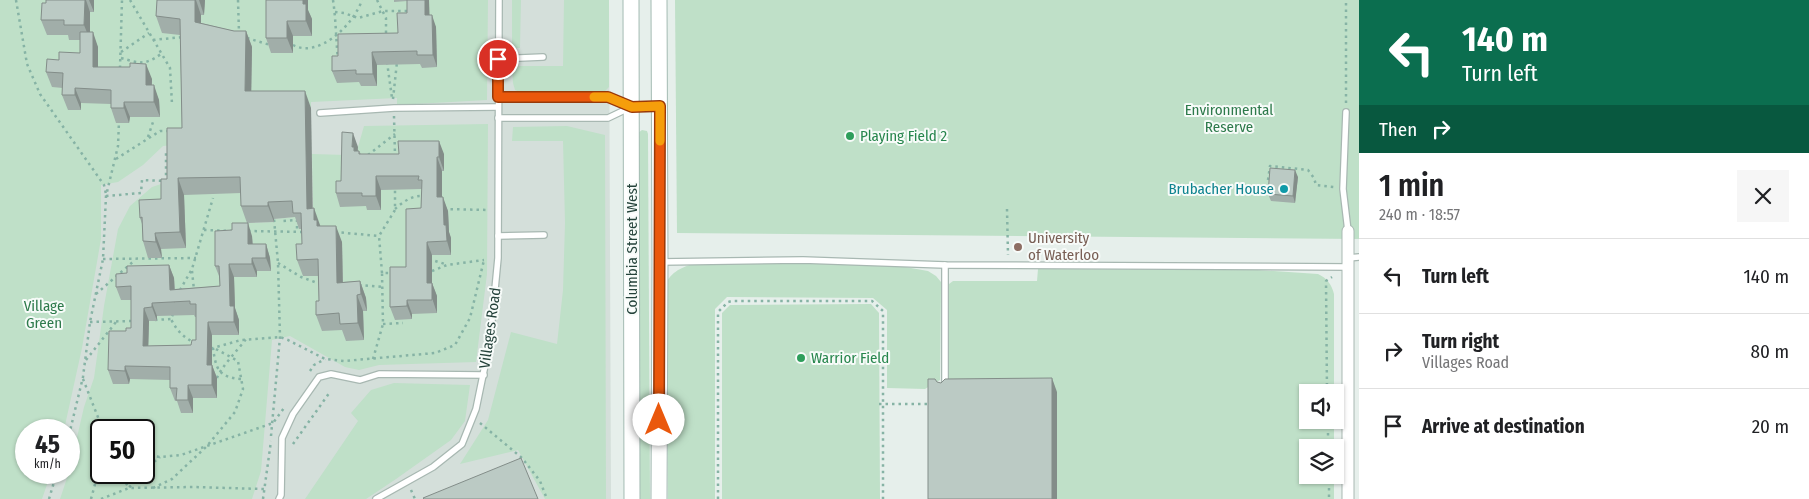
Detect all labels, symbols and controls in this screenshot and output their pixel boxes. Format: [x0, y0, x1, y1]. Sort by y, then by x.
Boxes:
text: 140 m [1462, 18, 1548, 60]
icon: left [1379, 20, 1444, 85]
pin [477, 38, 519, 80]
icon: arrive [484, 45, 512, 73]
text: Turn left [1462, 60, 1538, 87]
park label: Environmental Reserve [1185, 101, 1273, 136]
icon: right [1427, 115, 1455, 143]
text: Then [1379, 118, 1417, 141]
place label: Playing Field 2 [860, 127, 947, 145]
marker: Playing Field 2 [844, 130, 856, 142]
text: 1 min [1379, 168, 1444, 204]
button: close [1737, 170, 1789, 222]
place label: Brubacher House [1168, 180, 1274, 198]
street label: Columbia Street West [623, 183, 641, 315]
marker: Brubacher House [1278, 183, 1290, 195]
text: 240 m · 18:57 [1379, 205, 1460, 224]
place label: University of Waterloo [1028, 229, 1099, 264]
marker: University of Waterloo [1012, 241, 1024, 253]
icon: left [1379, 262, 1407, 290]
text: Turn left [1422, 265, 1489, 288]
text: 140 m [1743, 265, 1789, 288]
street label: Villages Road [475, 286, 505, 370]
park label: Village Green [24, 297, 64, 332]
text: Turn right [1422, 330, 1499, 353]
icon: right [1379, 337, 1407, 365]
text: 80 m [1751, 340, 1789, 363]
place label: Warrior Field [811, 349, 889, 367]
marker: Warrior Field [795, 352, 807, 364]
text: Villages Road [1422, 353, 1509, 372]
map controls [1299, 384, 1344, 484]
button: sound [1299, 384, 1344, 429]
position arrow [632, 393, 684, 445]
icon: arrive [1379, 412, 1407, 440]
text: Arrive at destination [1422, 415, 1585, 438]
text: 20 m [1752, 415, 1789, 438]
speed limit sign: 50 [90, 419, 155, 484]
text: 45 [35, 430, 60, 460]
button: layers [1299, 439, 1344, 484]
text: km/h [34, 457, 61, 471]

